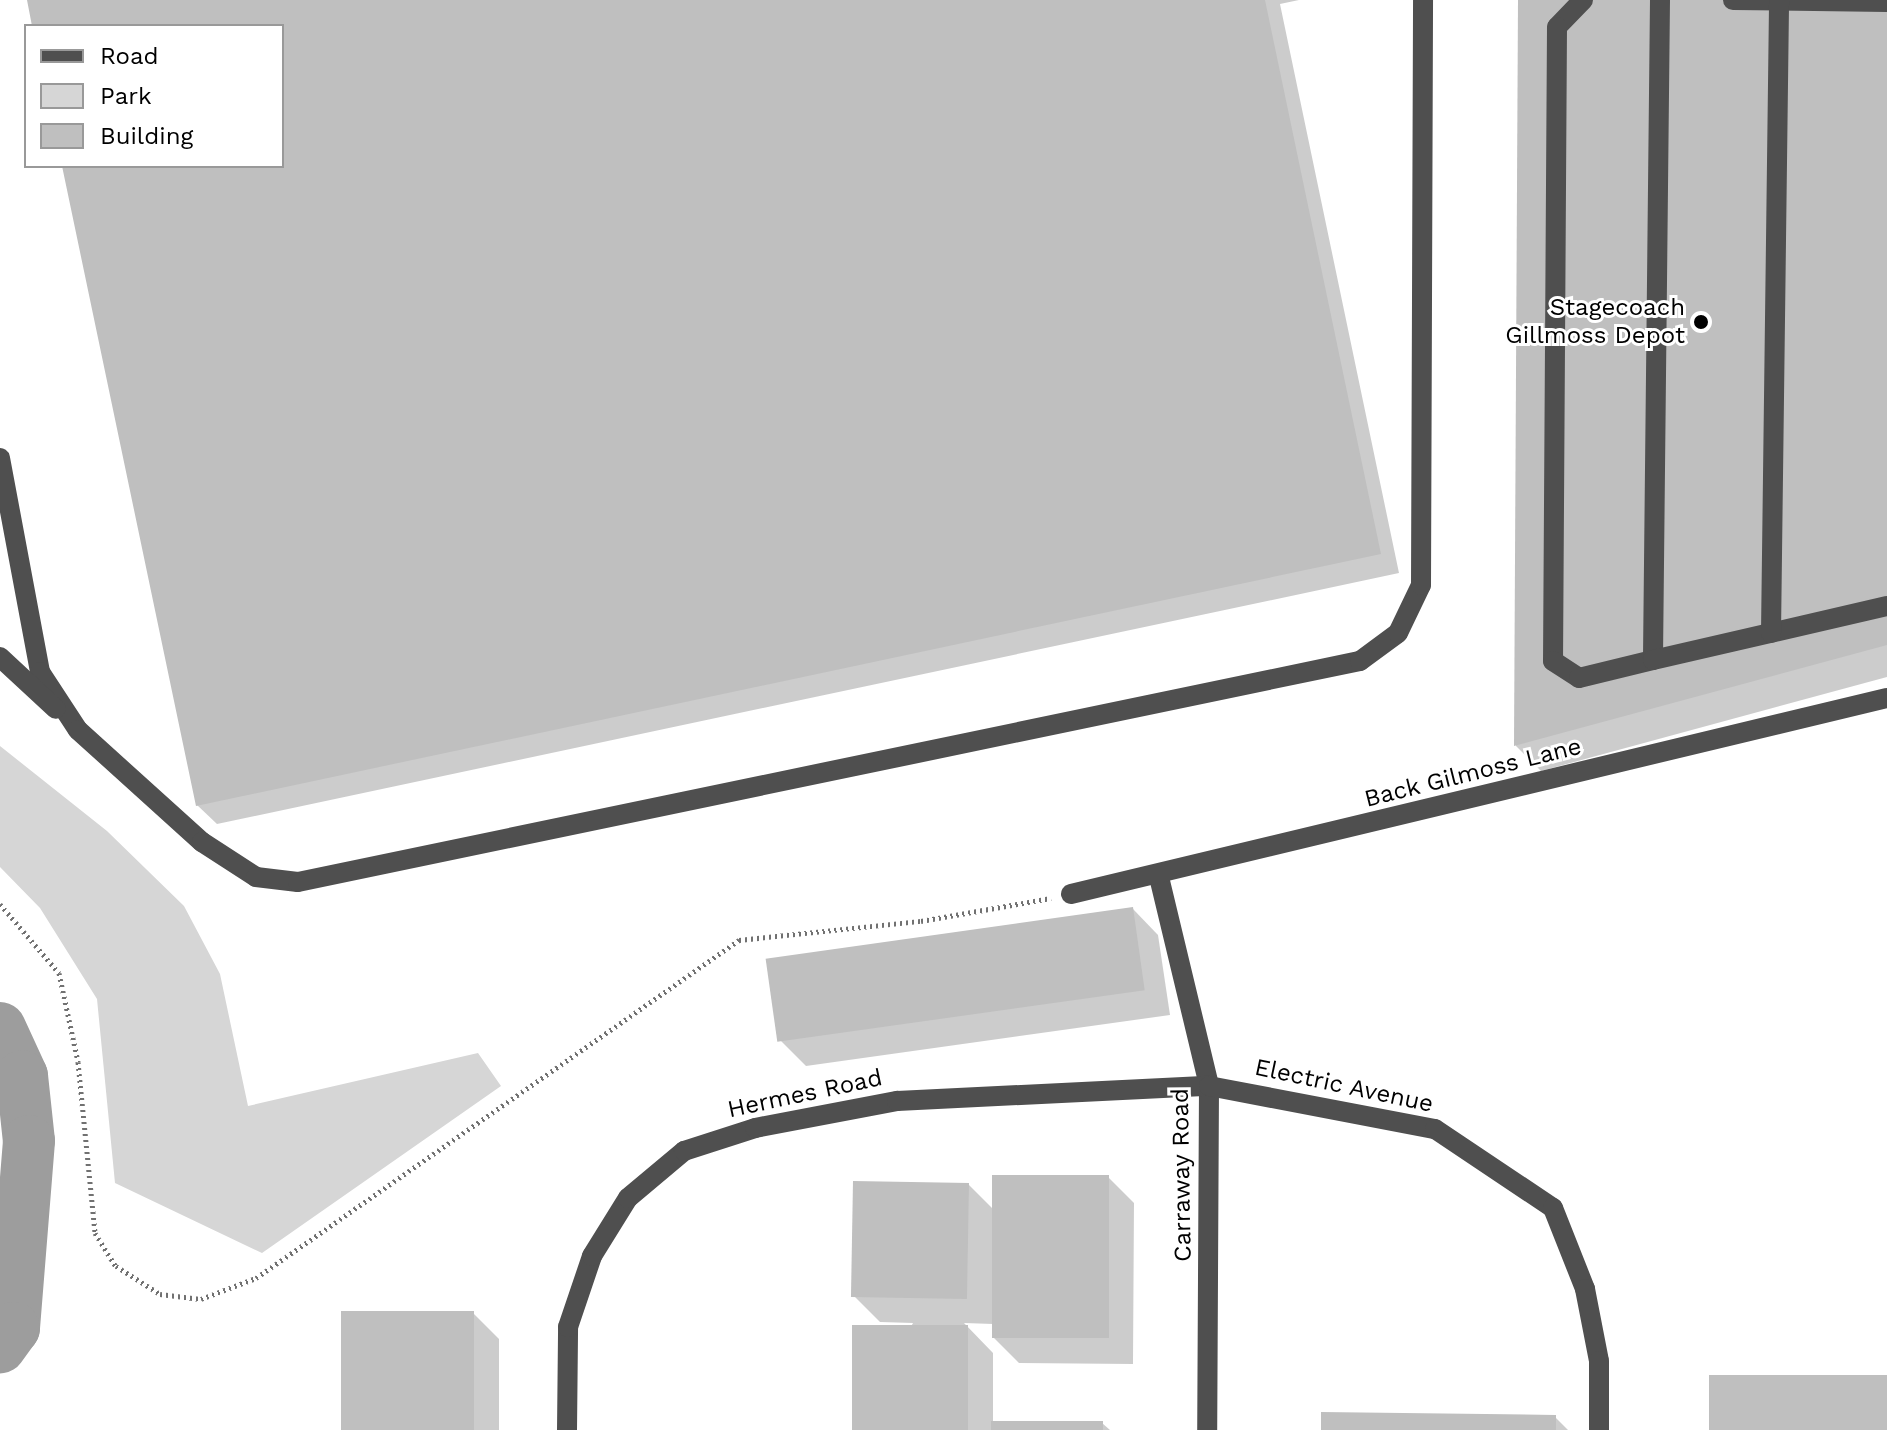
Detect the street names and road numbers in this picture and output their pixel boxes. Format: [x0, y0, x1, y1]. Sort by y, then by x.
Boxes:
street label: Back Gilmoss Lane [1361, 732, 1585, 814]
street label: Electric Avenue [1252, 1053, 1436, 1119]
street label: Hermes Road [725, 1064, 885, 1124]
street label: Carraway Road [1166, 1088, 1198, 1262]

